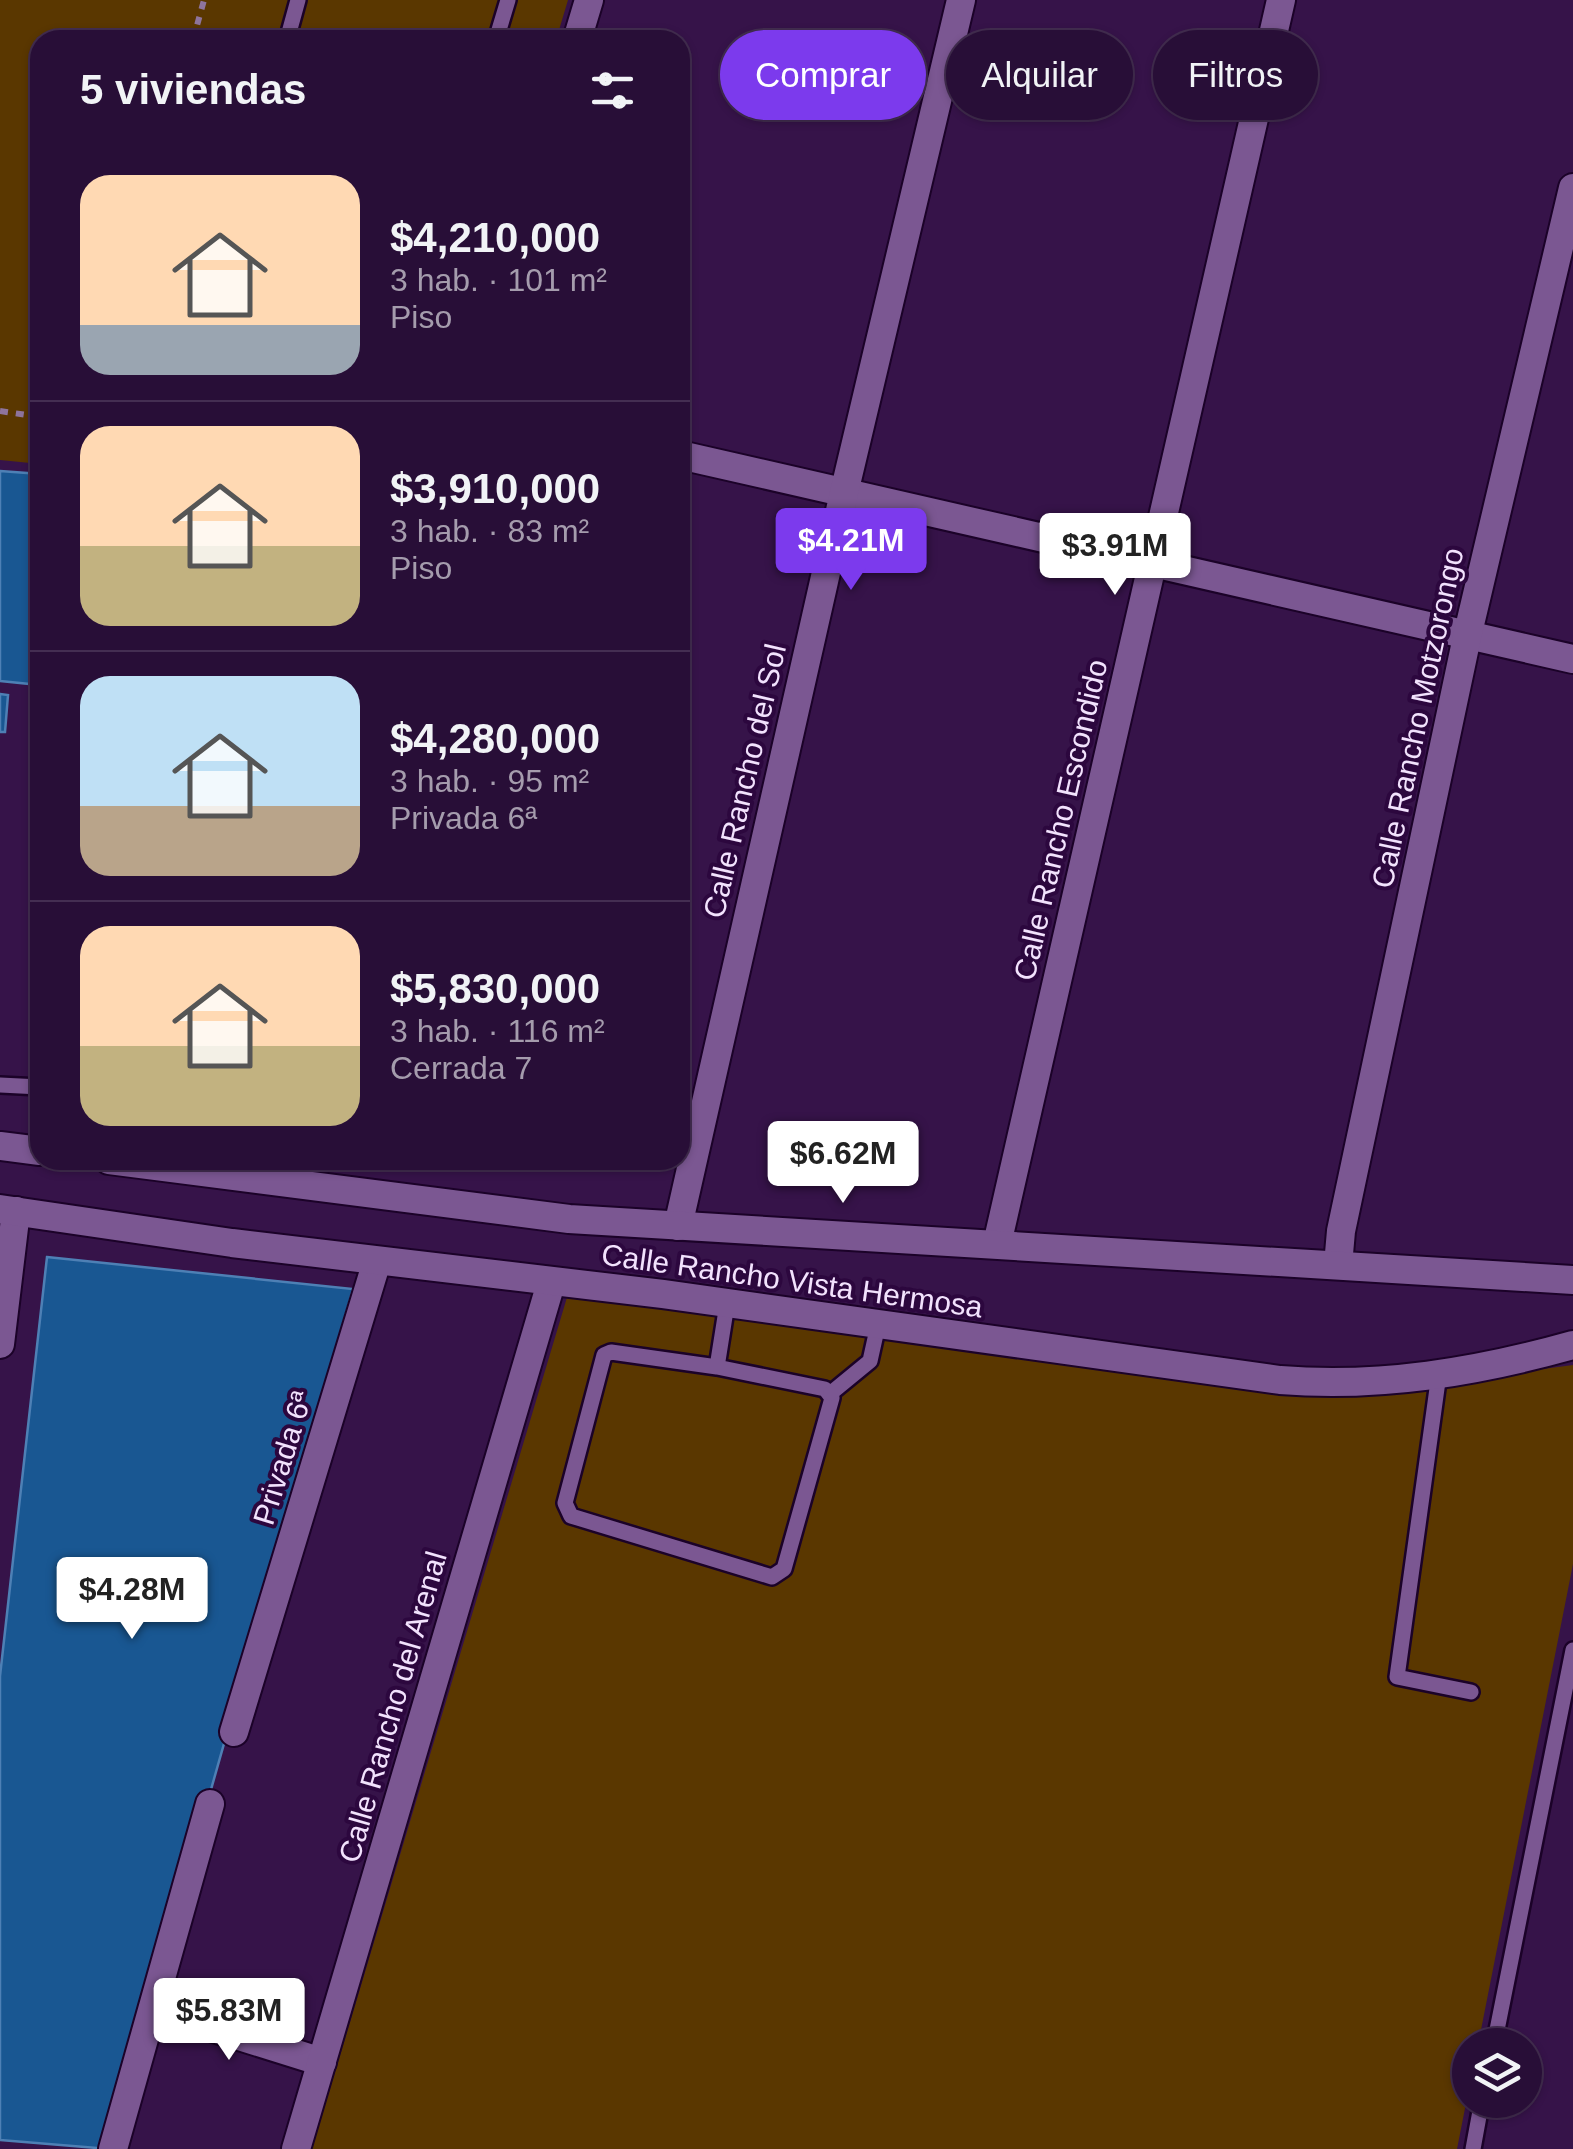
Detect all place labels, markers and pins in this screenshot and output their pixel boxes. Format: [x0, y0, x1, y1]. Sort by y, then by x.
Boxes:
pin: $4.21M [770, 508, 932, 593]
pin: $3.91M [1034, 513, 1196, 598]
pin: $6.62M [762, 1121, 924, 1206]
pin: $4.28M [51, 1557, 213, 1642]
pin: $5.83M [148, 1978, 310, 2063]

